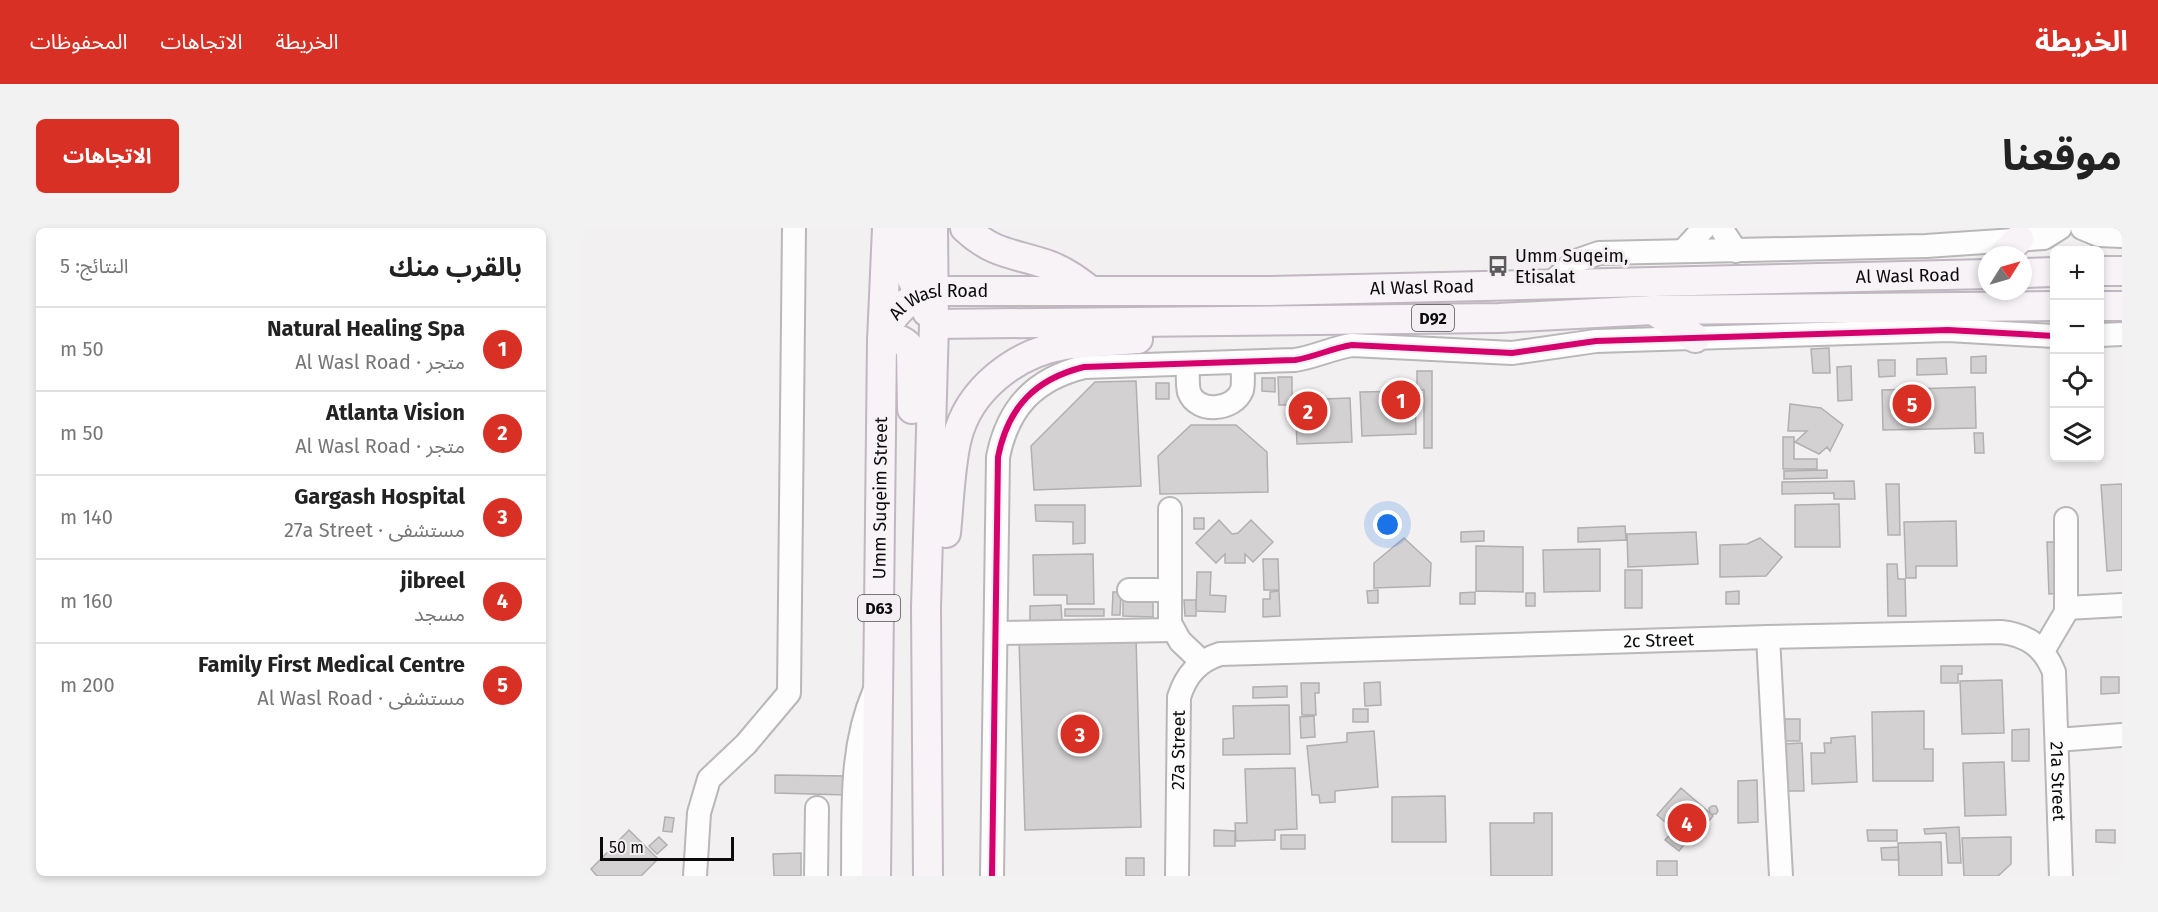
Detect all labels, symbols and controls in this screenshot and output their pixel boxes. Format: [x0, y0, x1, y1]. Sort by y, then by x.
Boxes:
text: الخريطة [2035, 25, 2128, 58]
text: المحفوظات [30, 29, 127, 55]
text: الاتجاهات [160, 29, 242, 55]
text: الخريطة [275, 29, 338, 55]
button: الاتجاهات [36, 119, 179, 193]
text: موقعنا [2002, 131, 2122, 181]
place label: Umm Suqeim, Etisalat [1515, 245, 1628, 288]
north arrow [1978, 246, 2032, 300]
map controls [2050, 246, 2104, 462]
button: + [2050, 246, 2104, 300]
text: بالقرب منك [389, 252, 522, 283]
text: النتائج: 5 [60, 254, 129, 278]
bus stop icon: Umm Suqeim, Etisalat [1486, 254, 1510, 278]
street label: Al Wasl Road [1855, 264, 1960, 288]
street label: Al Wasl Road [1370, 275, 1474, 300]
street label: Al Wasl Road [884, 280, 988, 325]
button: − [2050, 300, 2104, 354]
road number: D92 [1412, 305, 1454, 331]
text: Natural Healing Spa [267, 315, 465, 342]
text: 50 m [60, 337, 104, 361]
text: 1 [498, 337, 507, 361]
text: متجر · Al Wasl Road [295, 350, 465, 374]
button: locate [2050, 354, 2104, 408]
pin: 1 [1382, 378, 1420, 423]
pin: 5 [1892, 382, 1932, 426]
pin: 2 [1288, 388, 1328, 434]
text: Atlanta Vision [326, 399, 465, 426]
button: layers [2050, 408, 2104, 462]
street label: Umm Suqeim Street [868, 416, 892, 579]
text: 50 m [60, 421, 104, 445]
text: 2 [497, 421, 508, 445]
text: متجر · Al Wasl Road [295, 434, 465, 458]
text: Gargash Hospital [294, 483, 465, 510]
text: 140 m [60, 505, 113, 529]
text: 3 [497, 505, 508, 529]
your location [1373, 510, 1402, 539]
text: مستشفى · 27a Street [284, 518, 465, 542]
text: jibreel [400, 567, 465, 594]
text: 160 m [60, 589, 113, 613]
text: 4 [497, 589, 508, 613]
road number: D63 [858, 595, 900, 621]
text: مسجد [414, 602, 465, 626]
street label: 2c Street [1623, 628, 1695, 652]
text: Family First Medical Centre [198, 651, 465, 678]
text: 200 m [60, 673, 115, 697]
text: 5 [497, 673, 508, 697]
text: مستشفى · Al Wasl Road [257, 686, 465, 710]
street label: 27a Street [1167, 710, 1190, 790]
pin: 3 [1060, 712, 1100, 756]
street label: 21a Street [2045, 741, 2070, 822]
pin: 4 [1668, 800, 1706, 846]
scale bar [600, 834, 734, 862]
text: 50 m [609, 838, 644, 857]

